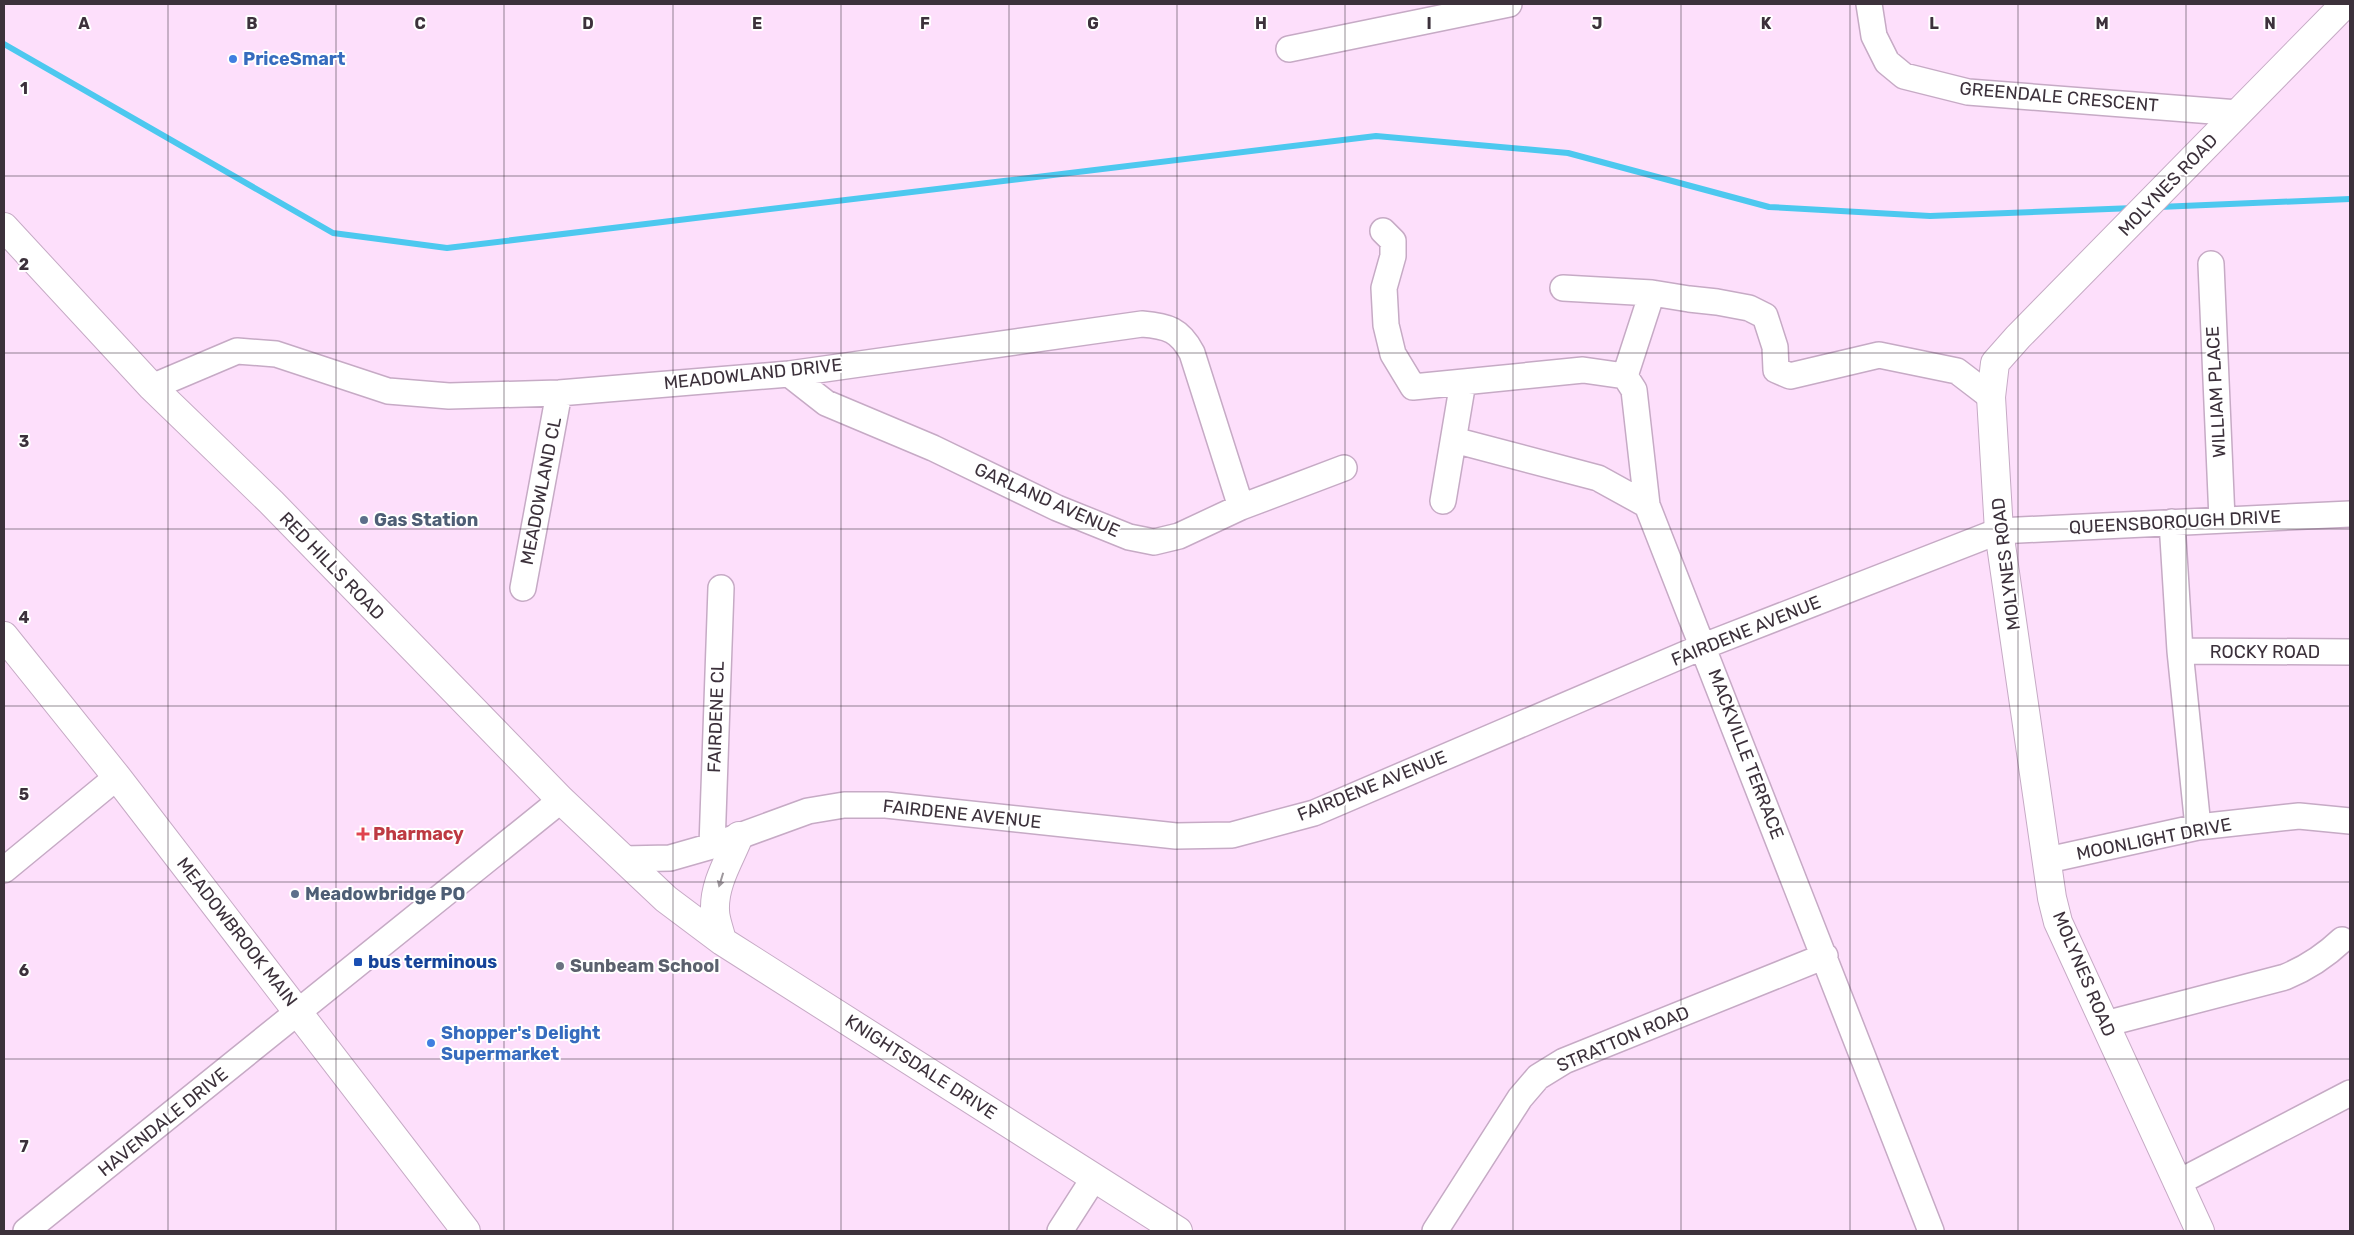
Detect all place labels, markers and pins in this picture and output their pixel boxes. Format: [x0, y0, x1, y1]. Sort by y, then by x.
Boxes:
place label: PriceSmart [243, 48, 345, 70]
marker: PriceSmart [227, 53, 239, 65]
place label: Gas Station [374, 509, 478, 531]
marker: Gas Station [358, 514, 370, 526]
place label: Pharmacy [373, 823, 464, 845]
marker: Pharmacy [357, 828, 369, 840]
place label: Meadowbridge PO [305, 883, 465, 905]
marker: Meadowbridge PO [289, 888, 301, 900]
place label: bus terminous [368, 951, 497, 973]
place label: Sunbeam School [570, 955, 719, 977]
marker: bus terminous [352, 956, 364, 968]
marker: Sunbeam School [554, 960, 566, 972]
place label: Shopper's Delight Supermarket [441, 1022, 600, 1065]
marker: Shopper's Delight Supermarket [425, 1037, 437, 1049]

